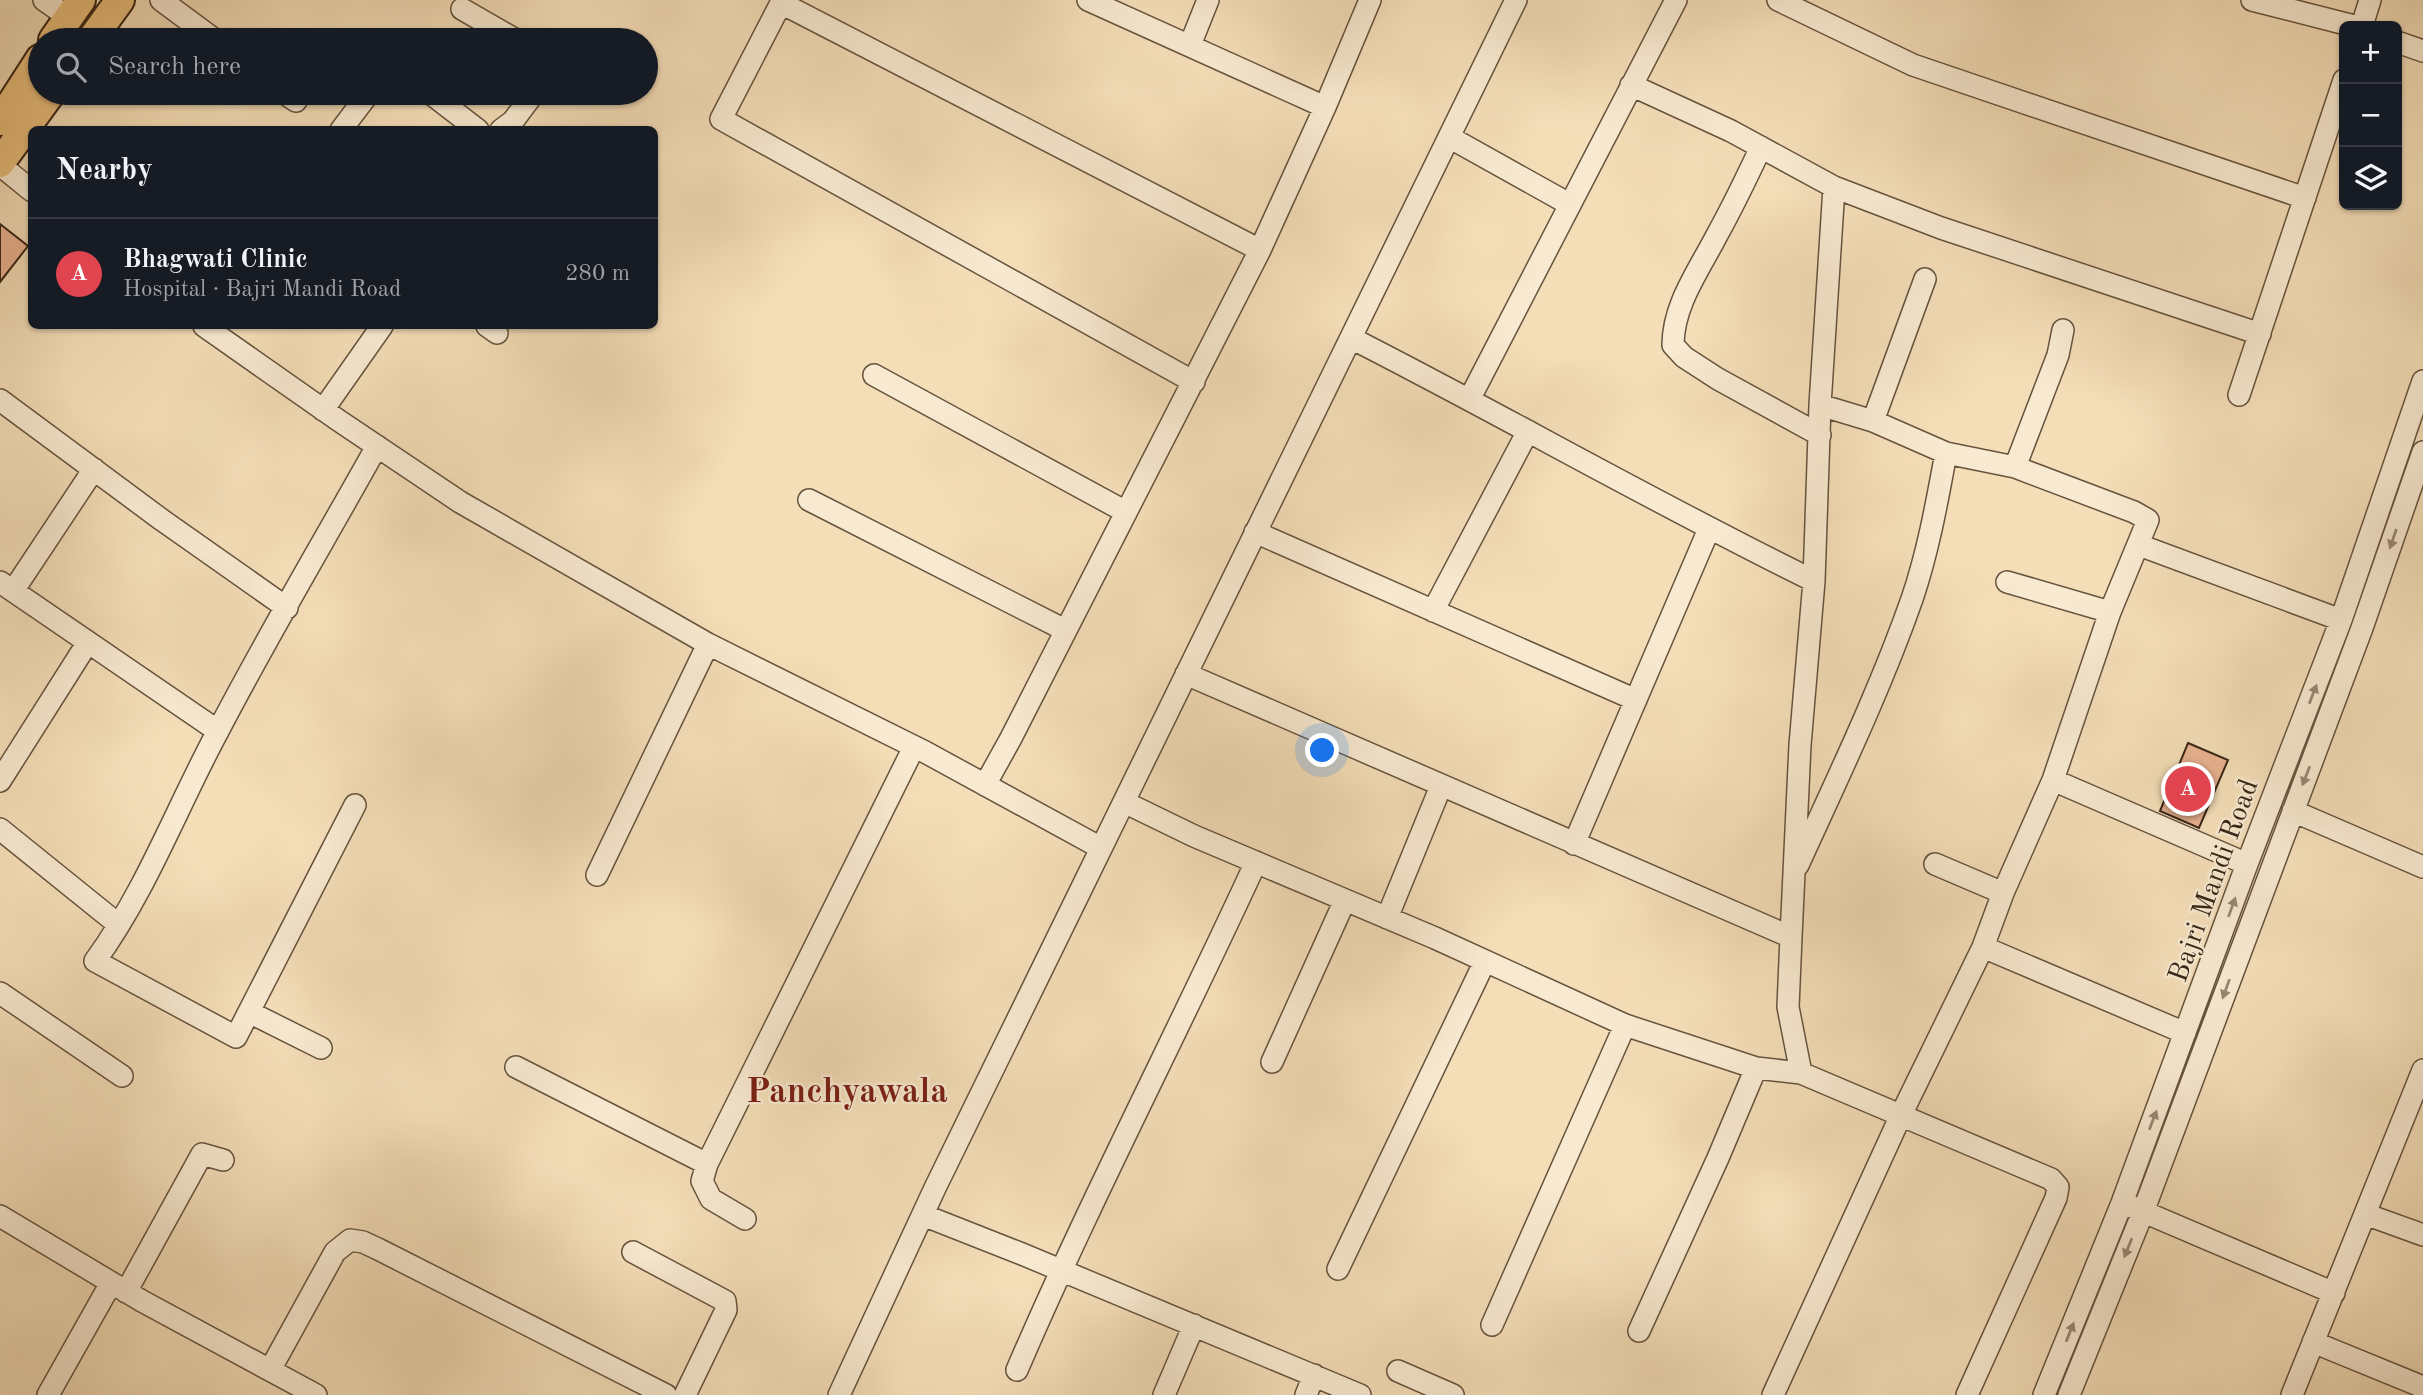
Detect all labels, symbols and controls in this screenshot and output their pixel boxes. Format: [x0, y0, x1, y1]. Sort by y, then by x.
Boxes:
map controls [2339, 21, 2402, 210]
button: + [2339, 21, 2402, 84]
search box [28, 28, 658, 105]
icon: search [52, 48, 90, 86]
text: Search here [108, 54, 241, 80]
button: − [2339, 84, 2402, 147]
button: layers [2339, 147, 2402, 210]
text: Nearby [56, 156, 153, 186]
text: Bhagwati Clinic [123, 247, 308, 273]
text: A [70, 262, 88, 285]
text: 280 m [565, 262, 630, 285]
text: Hospital · Bajri Mandi Road [123, 278, 401, 301]
one-way arrow [2387, 529, 2398, 550]
one-way arrow [2307, 683, 2318, 704]
your location [1305, 733, 1339, 767]
pin: A [2165, 763, 2211, 815]
one-way arrow [2300, 766, 2311, 787]
street label: Bajri Mandi Road [2165, 776, 2265, 986]
one-way arrow [2226, 896, 2237, 917]
one-way arrow [2220, 979, 2231, 1000]
district label: Panchyawala [746, 1075, 948, 1110]
one-way arrow [2147, 1109, 2158, 1130]
one-way arrow [2123, 1237, 2134, 1258]
one-way arrow [2064, 1321, 2075, 1342]

